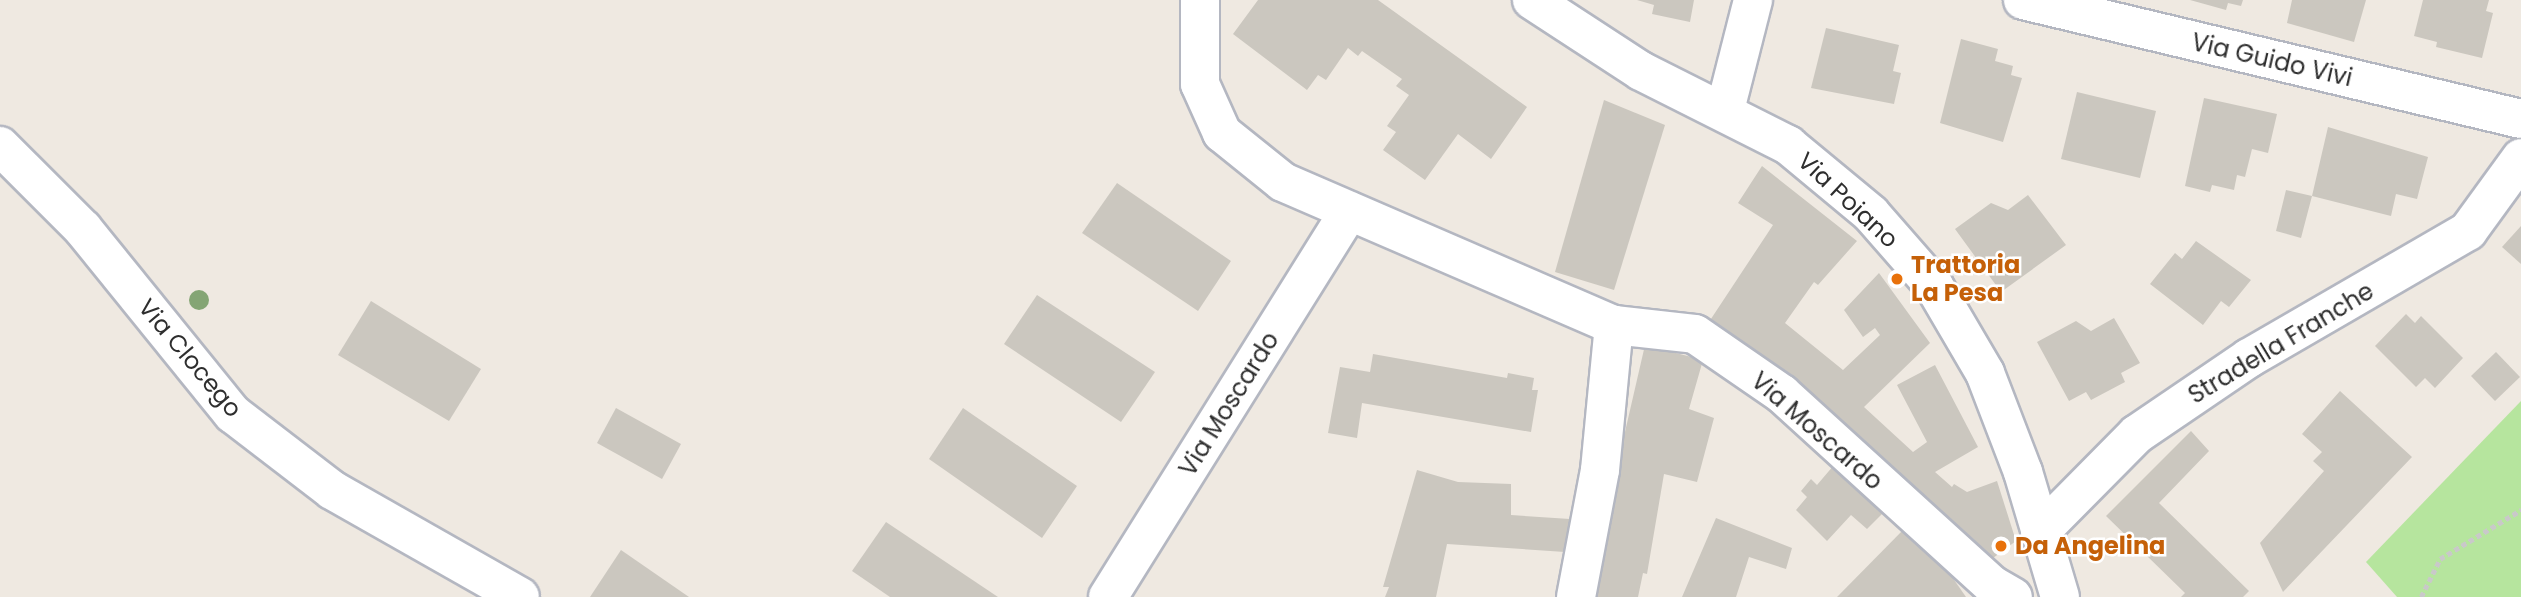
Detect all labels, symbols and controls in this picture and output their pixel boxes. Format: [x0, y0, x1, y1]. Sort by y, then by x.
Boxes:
street label: Via Guido Vivi [2189, 28, 2355, 92]
street label: Via Poiano [1792, 146, 1904, 254]
place label: Trattoria La Pesa [1911, 251, 2020, 307]
marker: Trattoria La Pesa [1889, 271, 1905, 287]
street label: Stradella Franche [2183, 276, 2379, 410]
street label: Via Clocego [132, 293, 248, 423]
street label: Via Moscardo [1173, 327, 1285, 481]
street label: Via Moscardo [1745, 366, 1889, 496]
place label: Da Angelina [2015, 532, 2165, 560]
marker: Da Angelina [1993, 538, 2009, 554]

